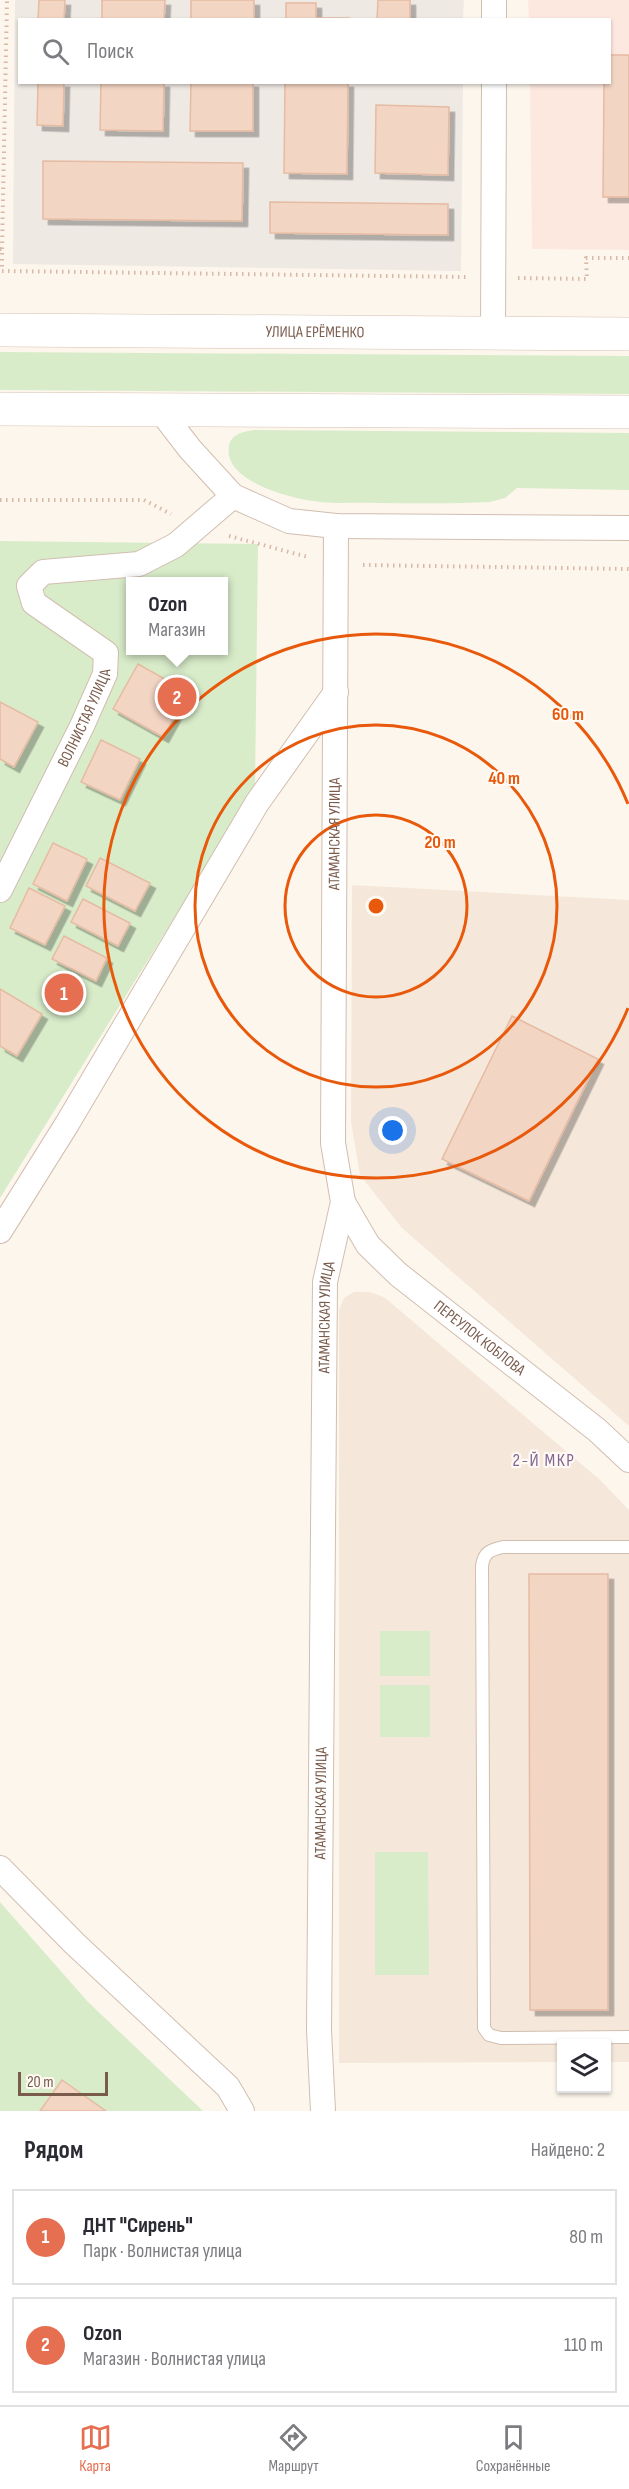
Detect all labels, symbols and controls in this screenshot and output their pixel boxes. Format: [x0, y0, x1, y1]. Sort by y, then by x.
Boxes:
search box [18, 18, 611, 84]
icon: search [39, 35, 72, 68]
text: Поиск [87, 38, 133, 65]
street label: УЛИЦА ЕРЁМЕНКО [265, 322, 365, 342]
popup [126, 577, 228, 655]
text: Ozon [148, 591, 187, 618]
text: Магазин [148, 618, 206, 642]
street label: ВОЛНИСТАЯ УЛИЦА [54, 668, 115, 770]
pin: 2 [158, 674, 196, 720]
text: 60 m [552, 704, 584, 725]
text: 40 m [488, 768, 520, 789]
street label: АТАМАНСКАЯ УЛИЦА [325, 777, 344, 891]
text: 20 m [424, 832, 456, 853]
centre of rings [366, 896, 386, 916]
pin: 1 [44, 970, 84, 1016]
your location [378, 1116, 407, 1145]
street label: АТАМАНСКАЯ УЛИЦА [315, 1259, 339, 1374]
street label: ПЕРЕУЛОК КОБЛОВА [430, 1296, 529, 1380]
district label: 2-Й МКР [513, 1450, 575, 1471]
street label: АТАМАНСКАЯ УЛИЦА [311, 1747, 331, 1860]
map controls [557, 2039, 611, 2093]
button: layers [557, 2039, 611, 2093]
scale bar [18, 2069, 108, 2096]
text: 20 m [27, 2073, 54, 2092]
text: Рядом [24, 2135, 83, 2166]
text: Найдено: 2 [531, 2138, 605, 2162]
text: ДНТ "Сирень" [83, 2212, 193, 2239]
text: 1 [42, 2225, 49, 2249]
text: 80 m [569, 2225, 603, 2249]
text: Парк · Волнистая улица [83, 2239, 242, 2263]
text: Ozon [83, 2320, 122, 2347]
text: 2 [41, 2333, 50, 2357]
text: 110 m [564, 2333, 603, 2357]
text: Магазин · Волнистая улица [83, 2347, 266, 2371]
tab: Карта [79, 2421, 112, 2476]
tab: Маршрут [269, 2421, 319, 2476]
tab: Сохранённые [476, 2421, 550, 2476]

